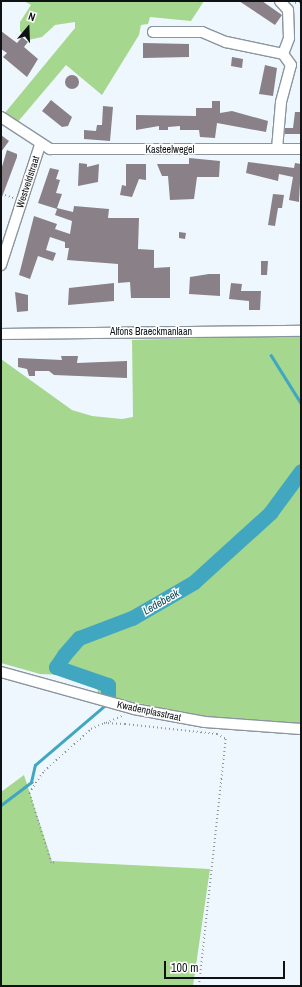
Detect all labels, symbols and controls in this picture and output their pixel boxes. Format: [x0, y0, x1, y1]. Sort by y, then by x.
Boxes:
north arrow [8, 8, 48, 48]
text: N [27, 9, 37, 24]
street label: Kasteelwegel [146, 144, 194, 156]
street label: Westveldstraat [14, 154, 42, 210]
street label: Alfons Braeckmanlaan [110, 326, 192, 338]
water label: Ledebeek [141, 586, 181, 618]
street label: Kwadenplasstraat [116, 698, 182, 724]
scale bar [166, 953, 287, 979]
text: 100 m [171, 960, 198, 976]

